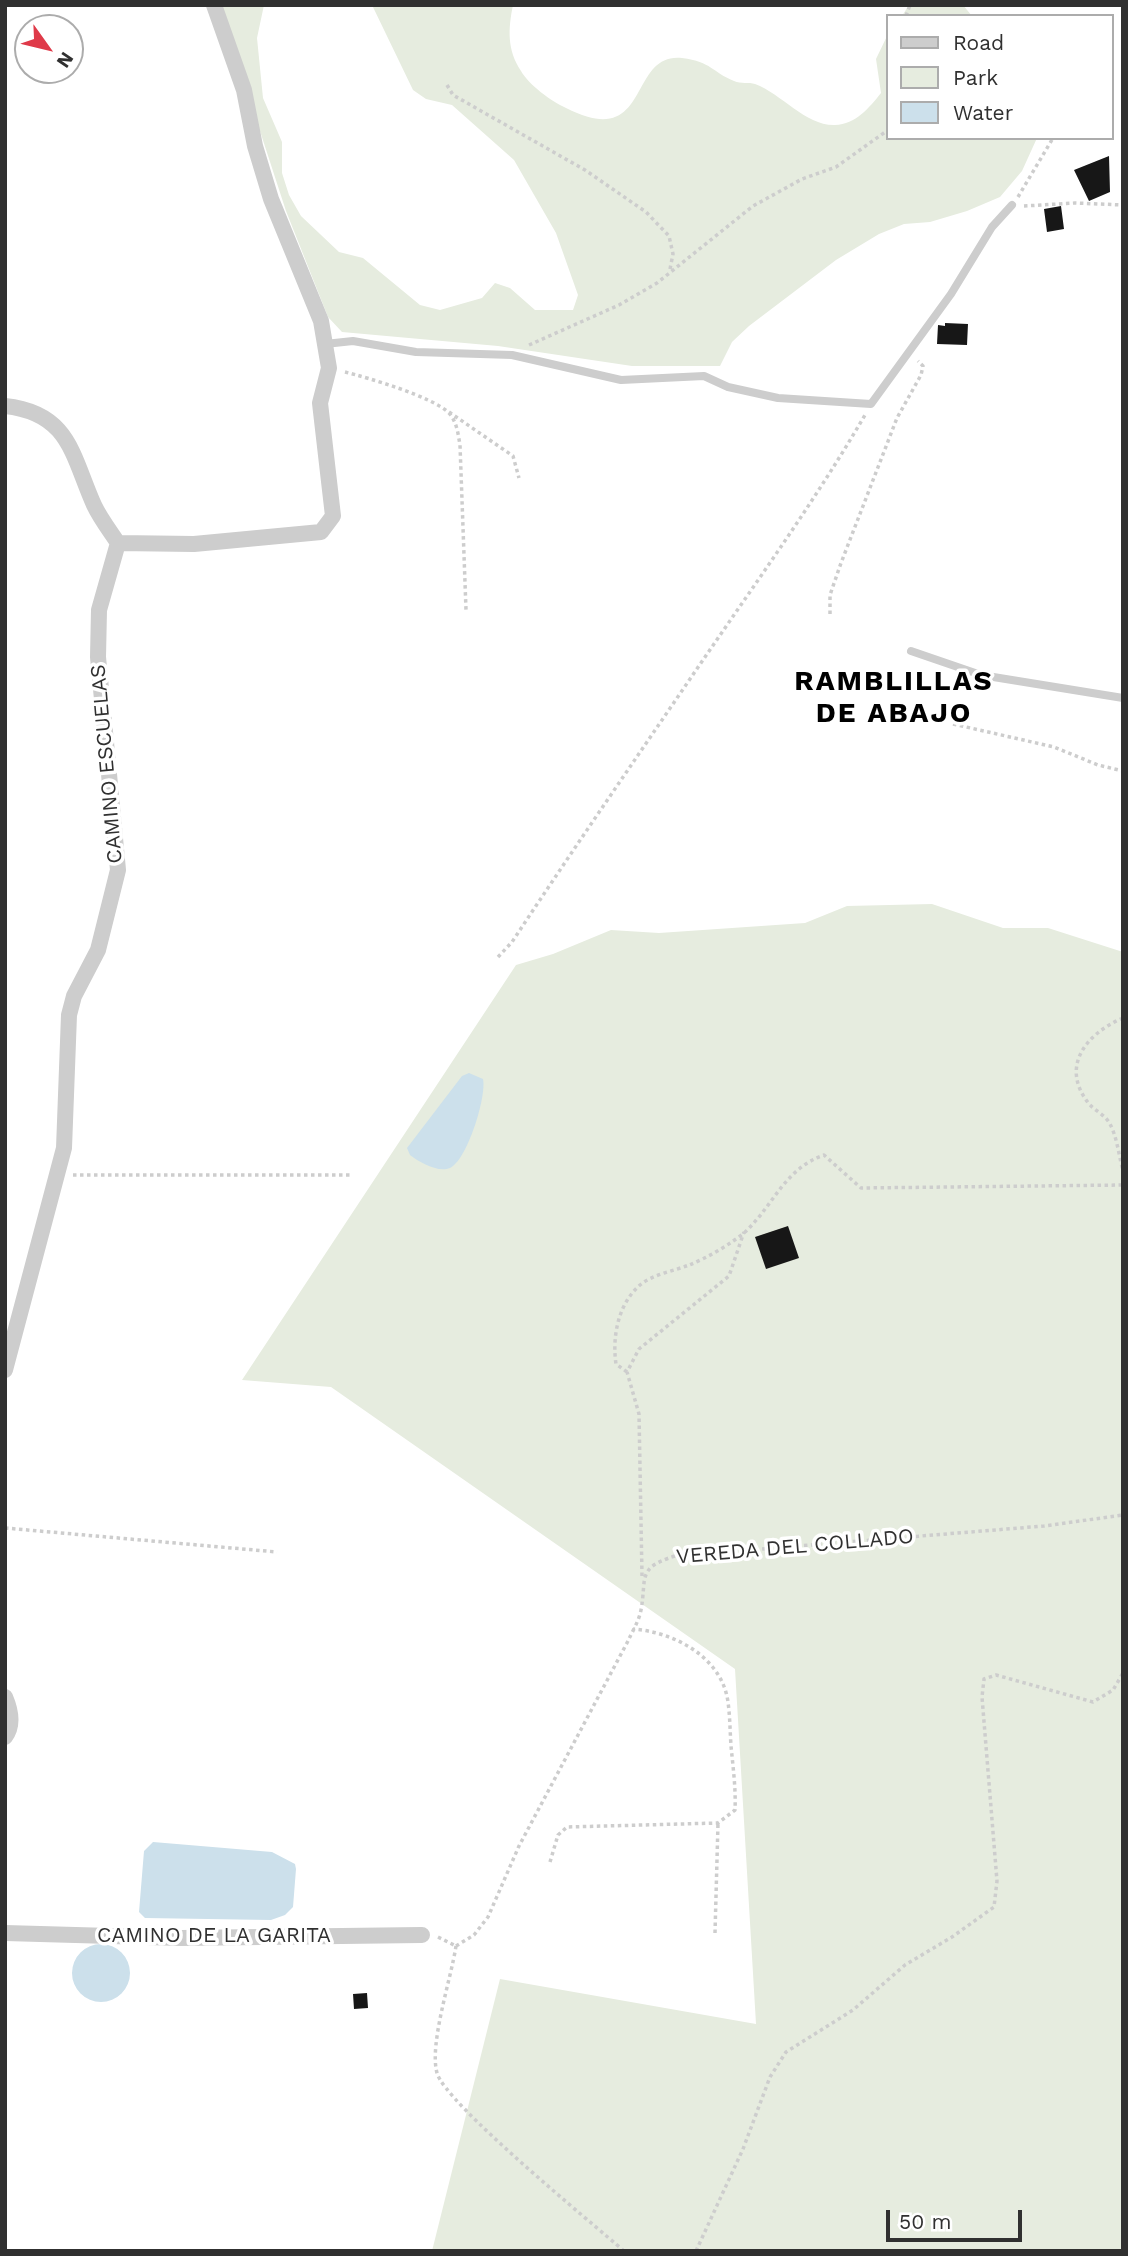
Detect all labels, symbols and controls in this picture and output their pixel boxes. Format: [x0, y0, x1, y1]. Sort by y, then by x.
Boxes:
north arrow [14, 14, 84, 84]
legend [886, 14, 1114, 140]
text: Road [953, 30, 1004, 55]
text: N [52, 48, 79, 72]
text: Park [953, 65, 998, 90]
text: Water [953, 100, 1013, 125]
street label: CAMINO ESCUELAS [86, 663, 128, 865]
district label: RAMBLILLAS DE ABAJO [796, 665, 992, 731]
street label: VEREDA DEL COLLADO [675, 1524, 915, 1570]
street label: CAMINO DE LA GARITA [97, 1923, 331, 1949]
scale bar [890, 2196, 1026, 2240]
text: 50 m [899, 2209, 951, 2234]

